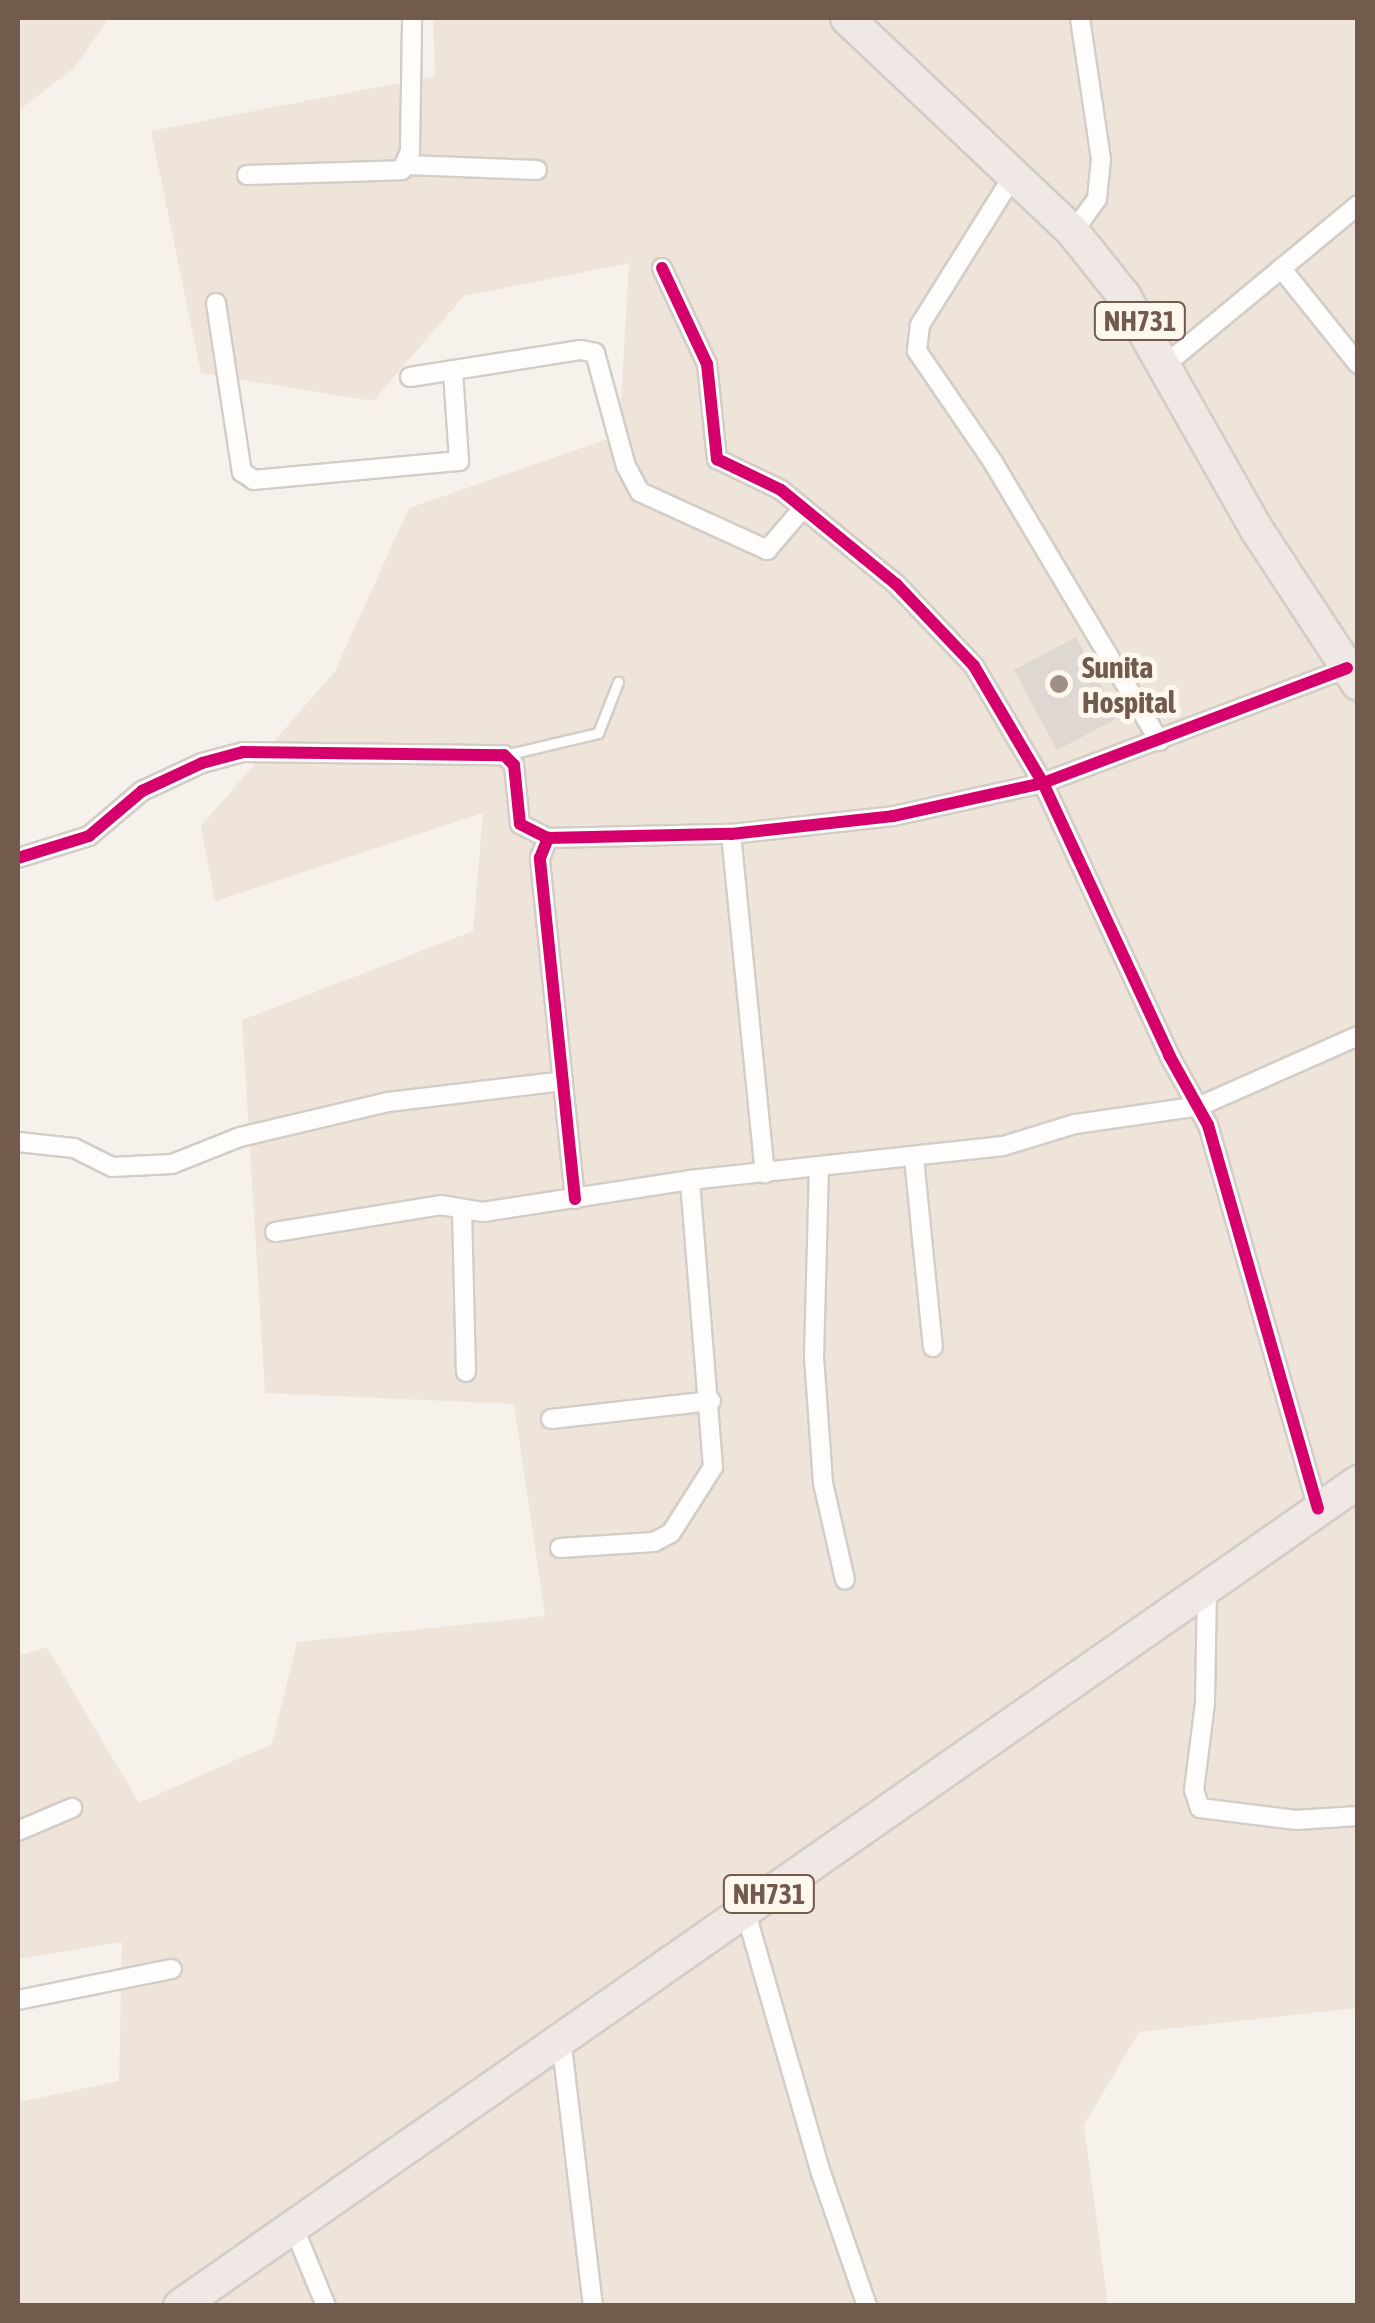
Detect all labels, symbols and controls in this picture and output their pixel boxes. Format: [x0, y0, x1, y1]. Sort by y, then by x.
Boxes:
road number: NH731 [1092, 298, 1188, 344]
place label: Sunita Hospital [1082, 649, 1176, 720]
marker: Sunita Hospital [1046, 671, 1072, 697]
road number: NH731 [722, 1871, 816, 1917]

